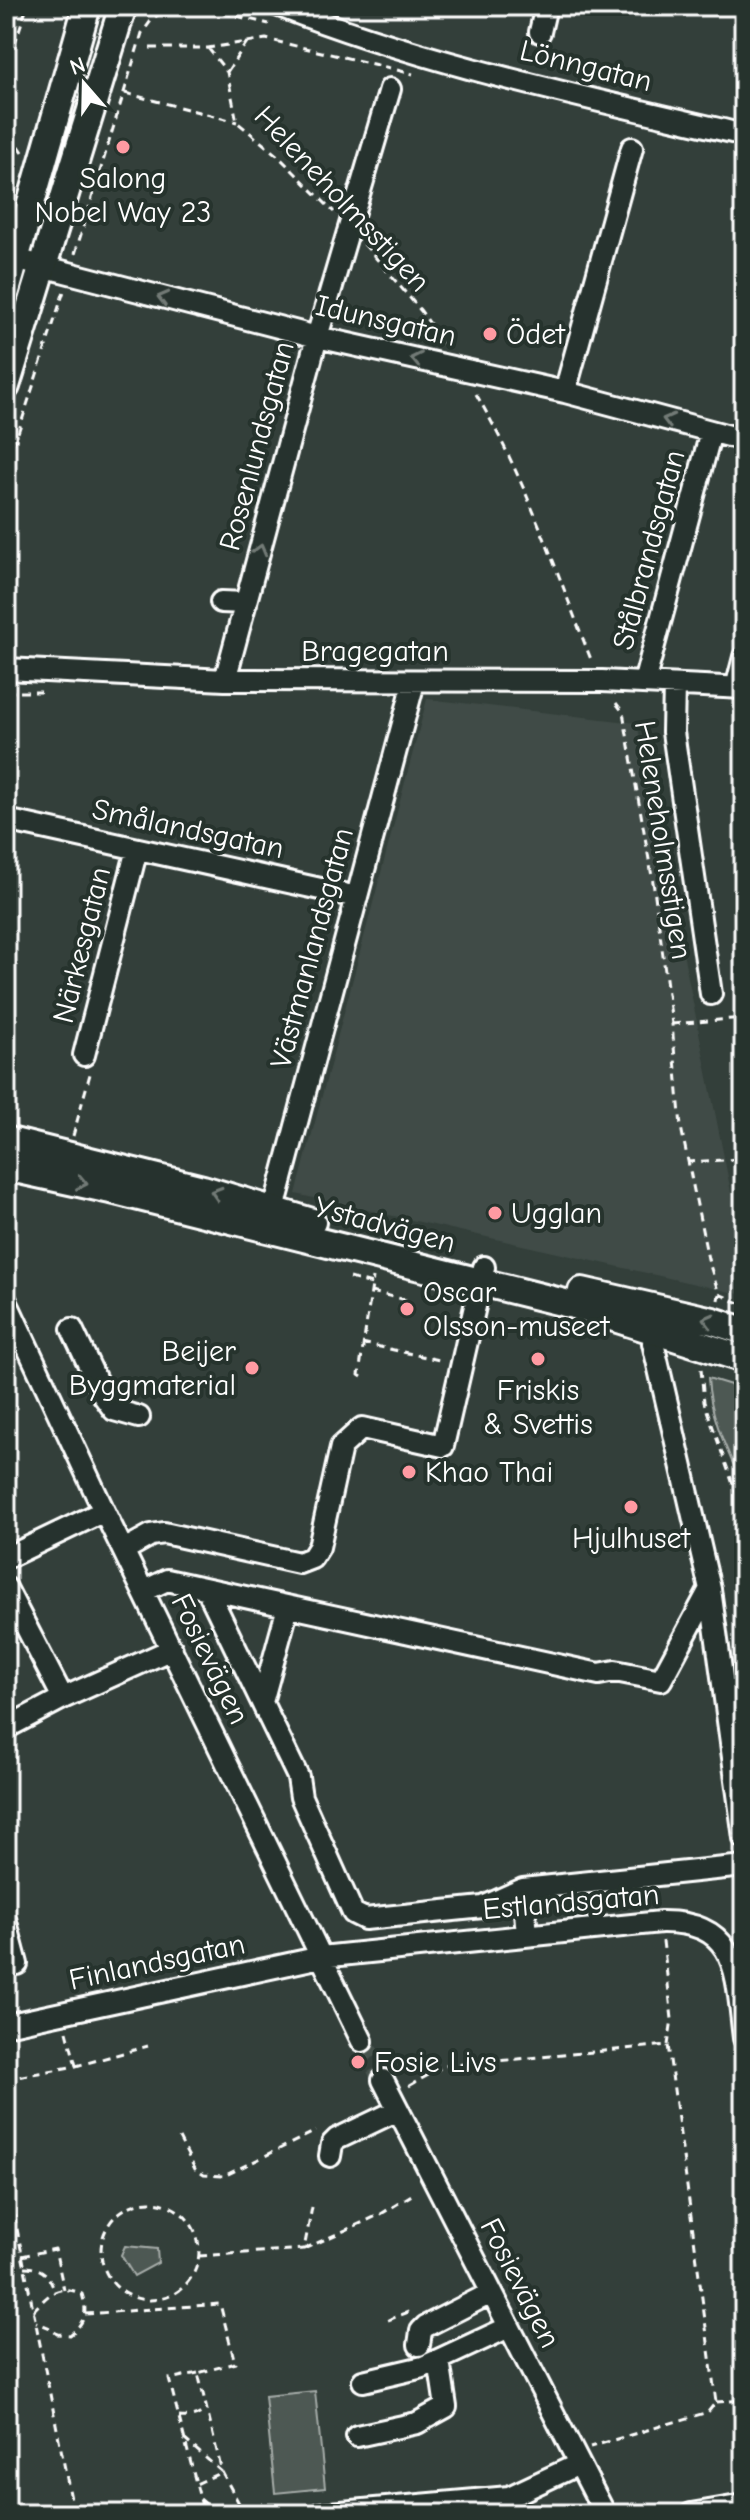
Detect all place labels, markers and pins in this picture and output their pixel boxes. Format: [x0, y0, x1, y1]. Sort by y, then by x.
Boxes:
marker: Salong Nobel Way 23 [114, 138, 132, 156]
place label: Salong Nobel Way 23 [34, 161, 212, 230]
place label: Ödet [506, 317, 566, 352]
marker: Ödet [481, 325, 499, 343]
place label: Ugglan [511, 1196, 602, 1231]
marker: Ugglan [486, 1204, 504, 1222]
place label: Oscar Olsson-museet [423, 1275, 611, 1344]
marker: Oscar Olsson-museet [398, 1300, 416, 1318]
place label: Beijer Byggmaterial [69, 1334, 236, 1403]
marker: Friskis & Svettis [529, 1350, 547, 1368]
marker: Beijer Byggmaterial [243, 1359, 261, 1377]
place label: Friskis & Svettis [483, 1373, 593, 1442]
place label: Khao Thai [425, 1455, 553, 1490]
marker: Khao Thai [400, 1463, 418, 1481]
marker: Hjulhuset [622, 1498, 640, 1516]
place label: Hjulhuset [572, 1521, 691, 1556]
place label: Fosie Livs [374, 2045, 496, 2080]
marker: Fosie Livs [349, 2053, 367, 2071]

